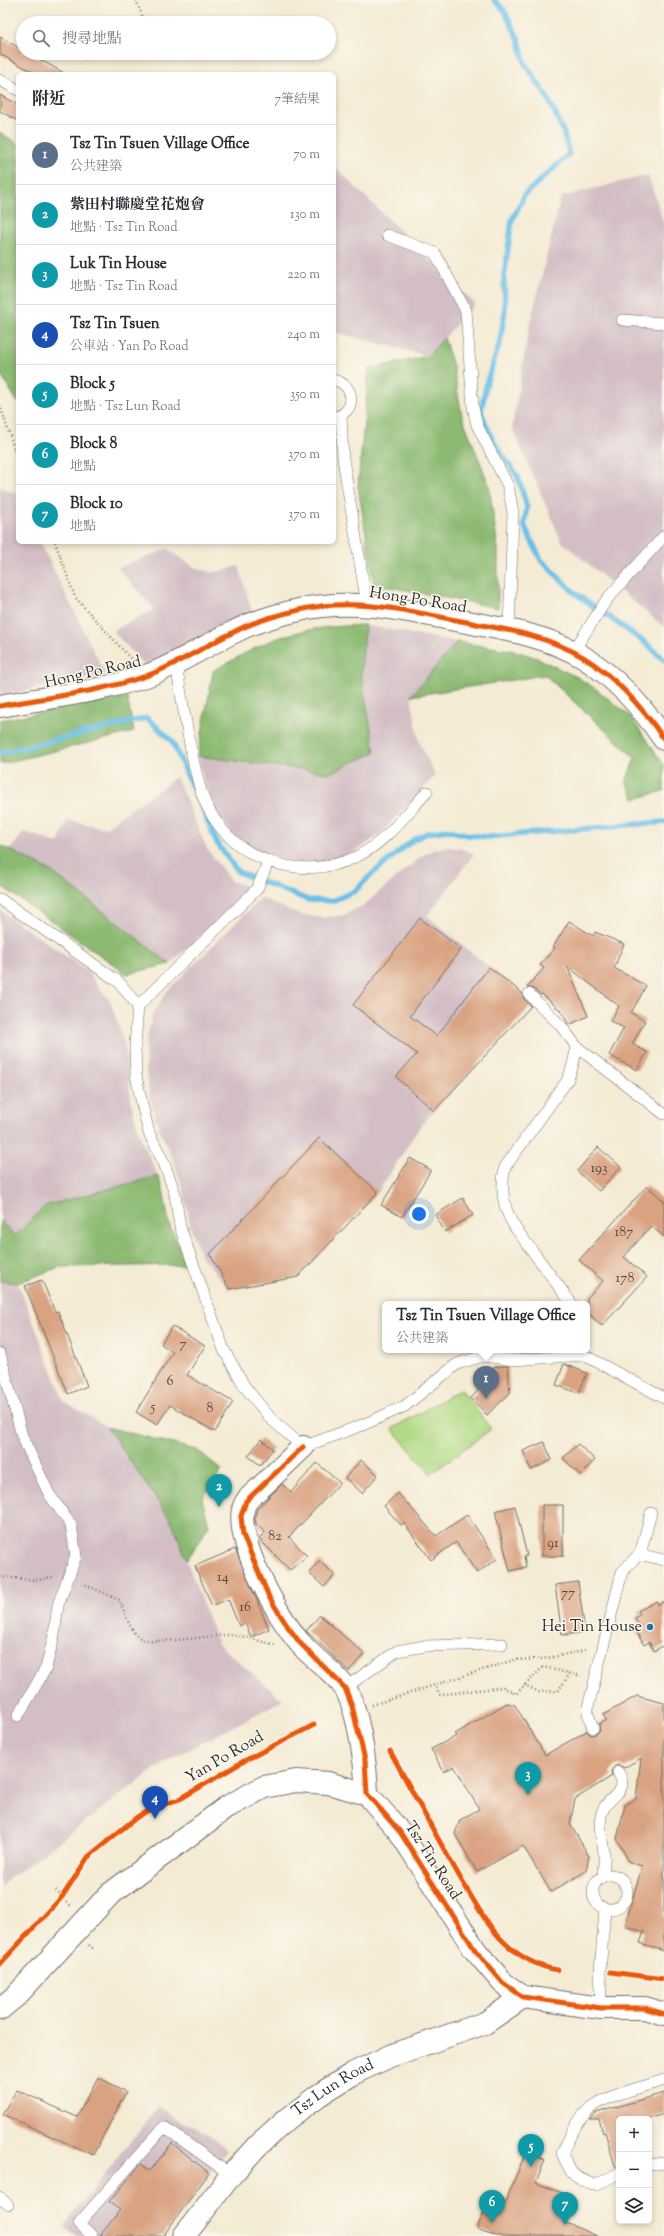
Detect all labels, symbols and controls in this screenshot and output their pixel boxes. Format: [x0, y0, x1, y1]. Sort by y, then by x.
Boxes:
search box [16, 16, 336, 60]
icon: search [30, 27, 52, 49]
text: 搜尋地點 [62, 29, 122, 50]
text: 附近 [32, 88, 66, 112]
text: 7筆結果 [274, 91, 320, 109]
text: Tsz Tin Tsuen Village Office [70, 134, 250, 155]
text: 1 [43, 146, 47, 164]
text: 70 m [293, 146, 320, 164]
text: 公共建築 [70, 158, 122, 176]
text: 紫田村聯慶堂花炮會 [70, 195, 205, 216]
text: 2 [42, 206, 48, 224]
text: 130 m [290, 206, 320, 224]
text: 地點 · Tsz Tin Road [70, 219, 177, 237]
text: Luk Tin House [70, 254, 167, 275]
text: 3 [42, 266, 48, 284]
text: 220 m [287, 266, 320, 284]
text: 地點 · Tsz Tin Road [70, 278, 177, 296]
text: Tsz Tin Tsuen [70, 314, 160, 335]
text: 4 [42, 326, 48, 344]
text: 240 m [287, 326, 320, 344]
text: 公車站 · Yan Po Road [70, 338, 189, 356]
text: Block 5 [70, 374, 115, 395]
text: 5 [43, 386, 47, 404]
text: 350 m [290, 386, 320, 404]
text: 地點 · Tsz Lun Road [70, 398, 181, 416]
text: Block 8 [70, 434, 117, 455]
text: 6 [42, 446, 48, 464]
text: 370 m [288, 446, 320, 464]
text: 地點 [70, 458, 96, 476]
text: Block 10 [70, 494, 123, 515]
text: 7 [42, 506, 48, 524]
text: 370 m [288, 506, 320, 524]
text: 地點 [70, 518, 96, 536]
street label: Hong Po Road [368, 582, 468, 620]
street label: Hong Po Road [42, 651, 144, 695]
house number: 193 [590, 1159, 608, 1179]
your location [409, 1204, 429, 1224]
house number: 187 [615, 1223, 633, 1243]
house number: 178 [616, 1269, 634, 1289]
popup [382, 1301, 590, 1353]
text: Tsz Tin Tsuen Village Office [396, 1306, 576, 1327]
text: 公共建築 [396, 1330, 448, 1348]
house number: 7 [179, 1335, 187, 1355]
pin: 1 [473, 1366, 499, 1399]
house number: 6 [167, 1372, 174, 1392]
house number: 5 [150, 1398, 156, 1418]
house number: 8 [207, 1399, 214, 1419]
pin: 2 [206, 1474, 232, 1507]
house number: 82 [268, 1527, 282, 1547]
house number: 91 [547, 1534, 559, 1554]
house number: 14 [217, 1568, 229, 1588]
house number: 77 [561, 1584, 575, 1604]
house number: 16 [239, 1598, 251, 1618]
place label: Hei Tin House [542, 1616, 642, 1639]
marker: Hei Tin House [645, 1622, 655, 1632]
street label: Yan Po Road [182, 1726, 268, 1790]
pin: 3 [515, 1762, 541, 1795]
pin: 4 [142, 1786, 168, 1819]
street label: Tsz Tin Road [398, 1817, 466, 1905]
street label: Tsz Lun Road [287, 2054, 378, 2123]
map controls [616, 2116, 652, 2224]
button: + [616, 2116, 652, 2152]
pin: 5 [518, 2134, 544, 2167]
button: − [616, 2152, 652, 2188]
button: layers [616, 2188, 652, 2224]
pin: 6 [479, 2190, 505, 2223]
pin: 7 [552, 2192, 578, 2225]

